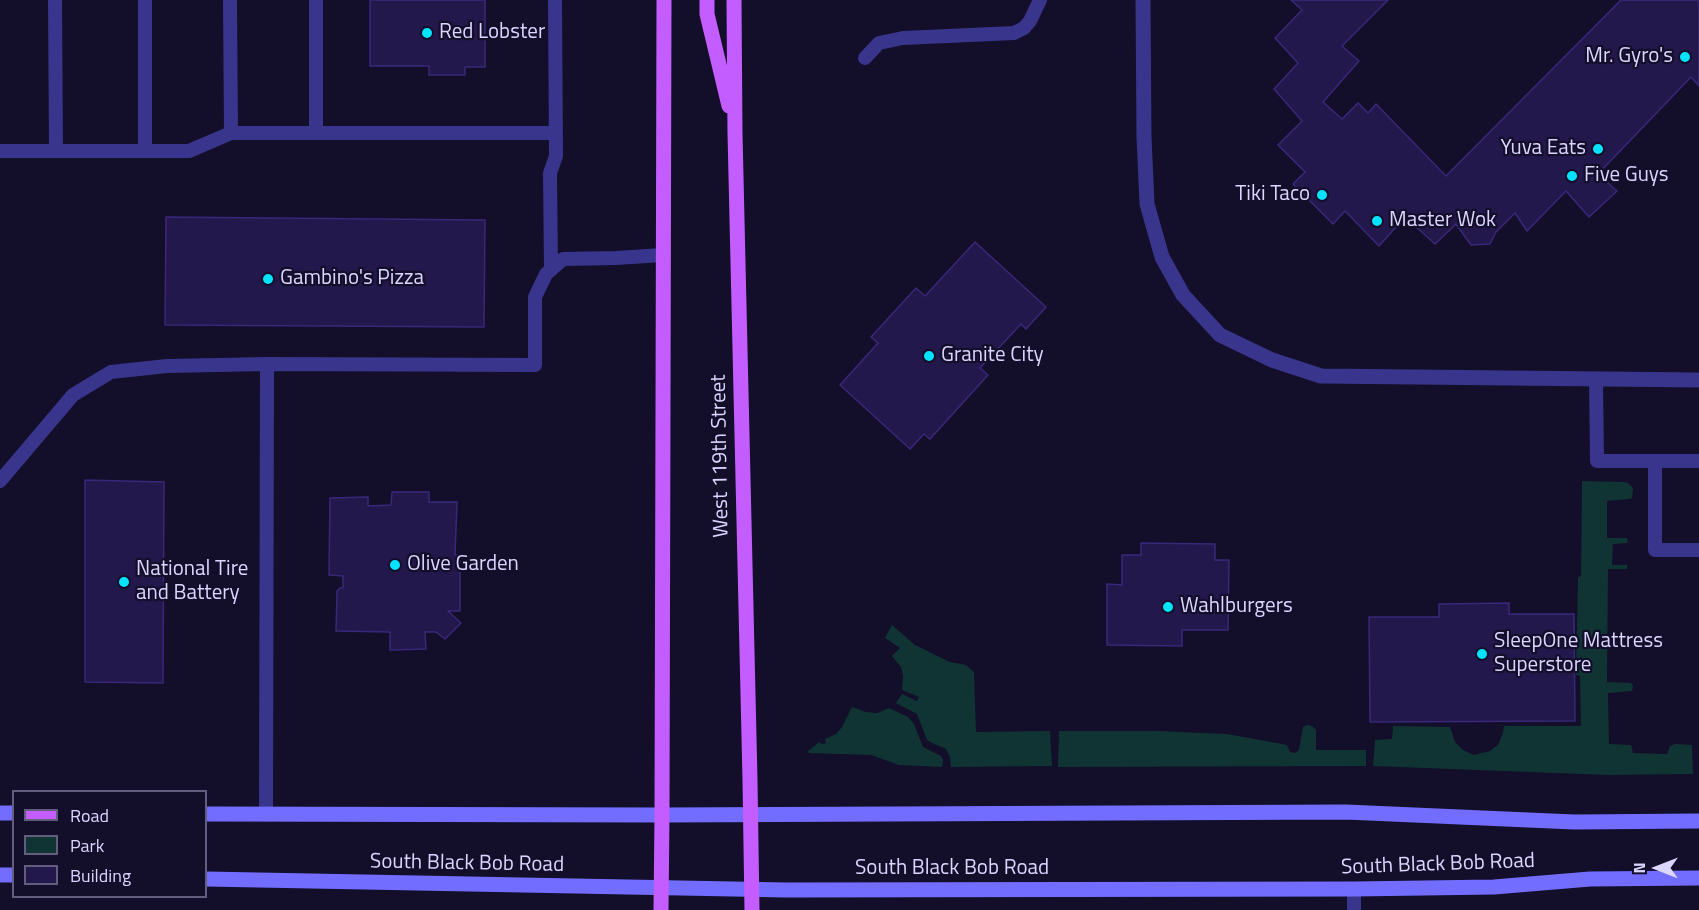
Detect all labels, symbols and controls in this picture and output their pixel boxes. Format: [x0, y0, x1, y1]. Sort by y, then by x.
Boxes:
place label: Red Lobster [439, 20, 545, 46]
marker: Red Lobster [420, 26, 434, 40]
place label: Mr. Gyro's [1585, 44, 1673, 70]
marker: Mr. Gyro's [1678, 50, 1692, 64]
place label: Yuva Eats [1500, 136, 1586, 162]
marker: Yuva Eats [1591, 142, 1605, 156]
place label: Five Guys [1584, 163, 1669, 189]
marker: Five Guys [1565, 169, 1579, 183]
place label: Tiki Taco [1235, 182, 1310, 208]
marker: Tiki Taco [1315, 188, 1329, 202]
place label: Master Wok [1389, 208, 1496, 234]
marker: Master Wok [1370, 214, 1384, 228]
place label: Gambino's Pizza [280, 266, 424, 292]
marker: Gambino's Pizza [261, 272, 275, 286]
place label: Granite City [941, 343, 1044, 369]
marker: Granite City [922, 349, 936, 363]
street label: West 119th Street [707, 374, 735, 538]
place label: Olive Garden [407, 552, 519, 578]
place label: National Tire and Battery [136, 557, 248, 607]
marker: Olive Garden [388, 558, 402, 572]
marker: National Tire and Battery [117, 575, 131, 589]
place label: Wahlburgers [1180, 594, 1293, 620]
marker: Wahlburgers [1161, 600, 1175, 614]
place label: SleepOne Mattress Superstore [1494, 629, 1663, 679]
marker: SleepOne Mattress Superstore [1475, 647, 1489, 661]
legend [12, 790, 207, 898]
text: Road [70, 802, 109, 829]
text: Park [70, 832, 104, 859]
north arrow [1627, 838, 1687, 898]
street label: South Black Bob Road [1341, 849, 1535, 881]
street label: South Black Bob Road [370, 850, 564, 878]
street label: South Black Bob Road [855, 856, 1049, 882]
text: Building [70, 862, 131, 889]
text: N [1627, 862, 1651, 874]

